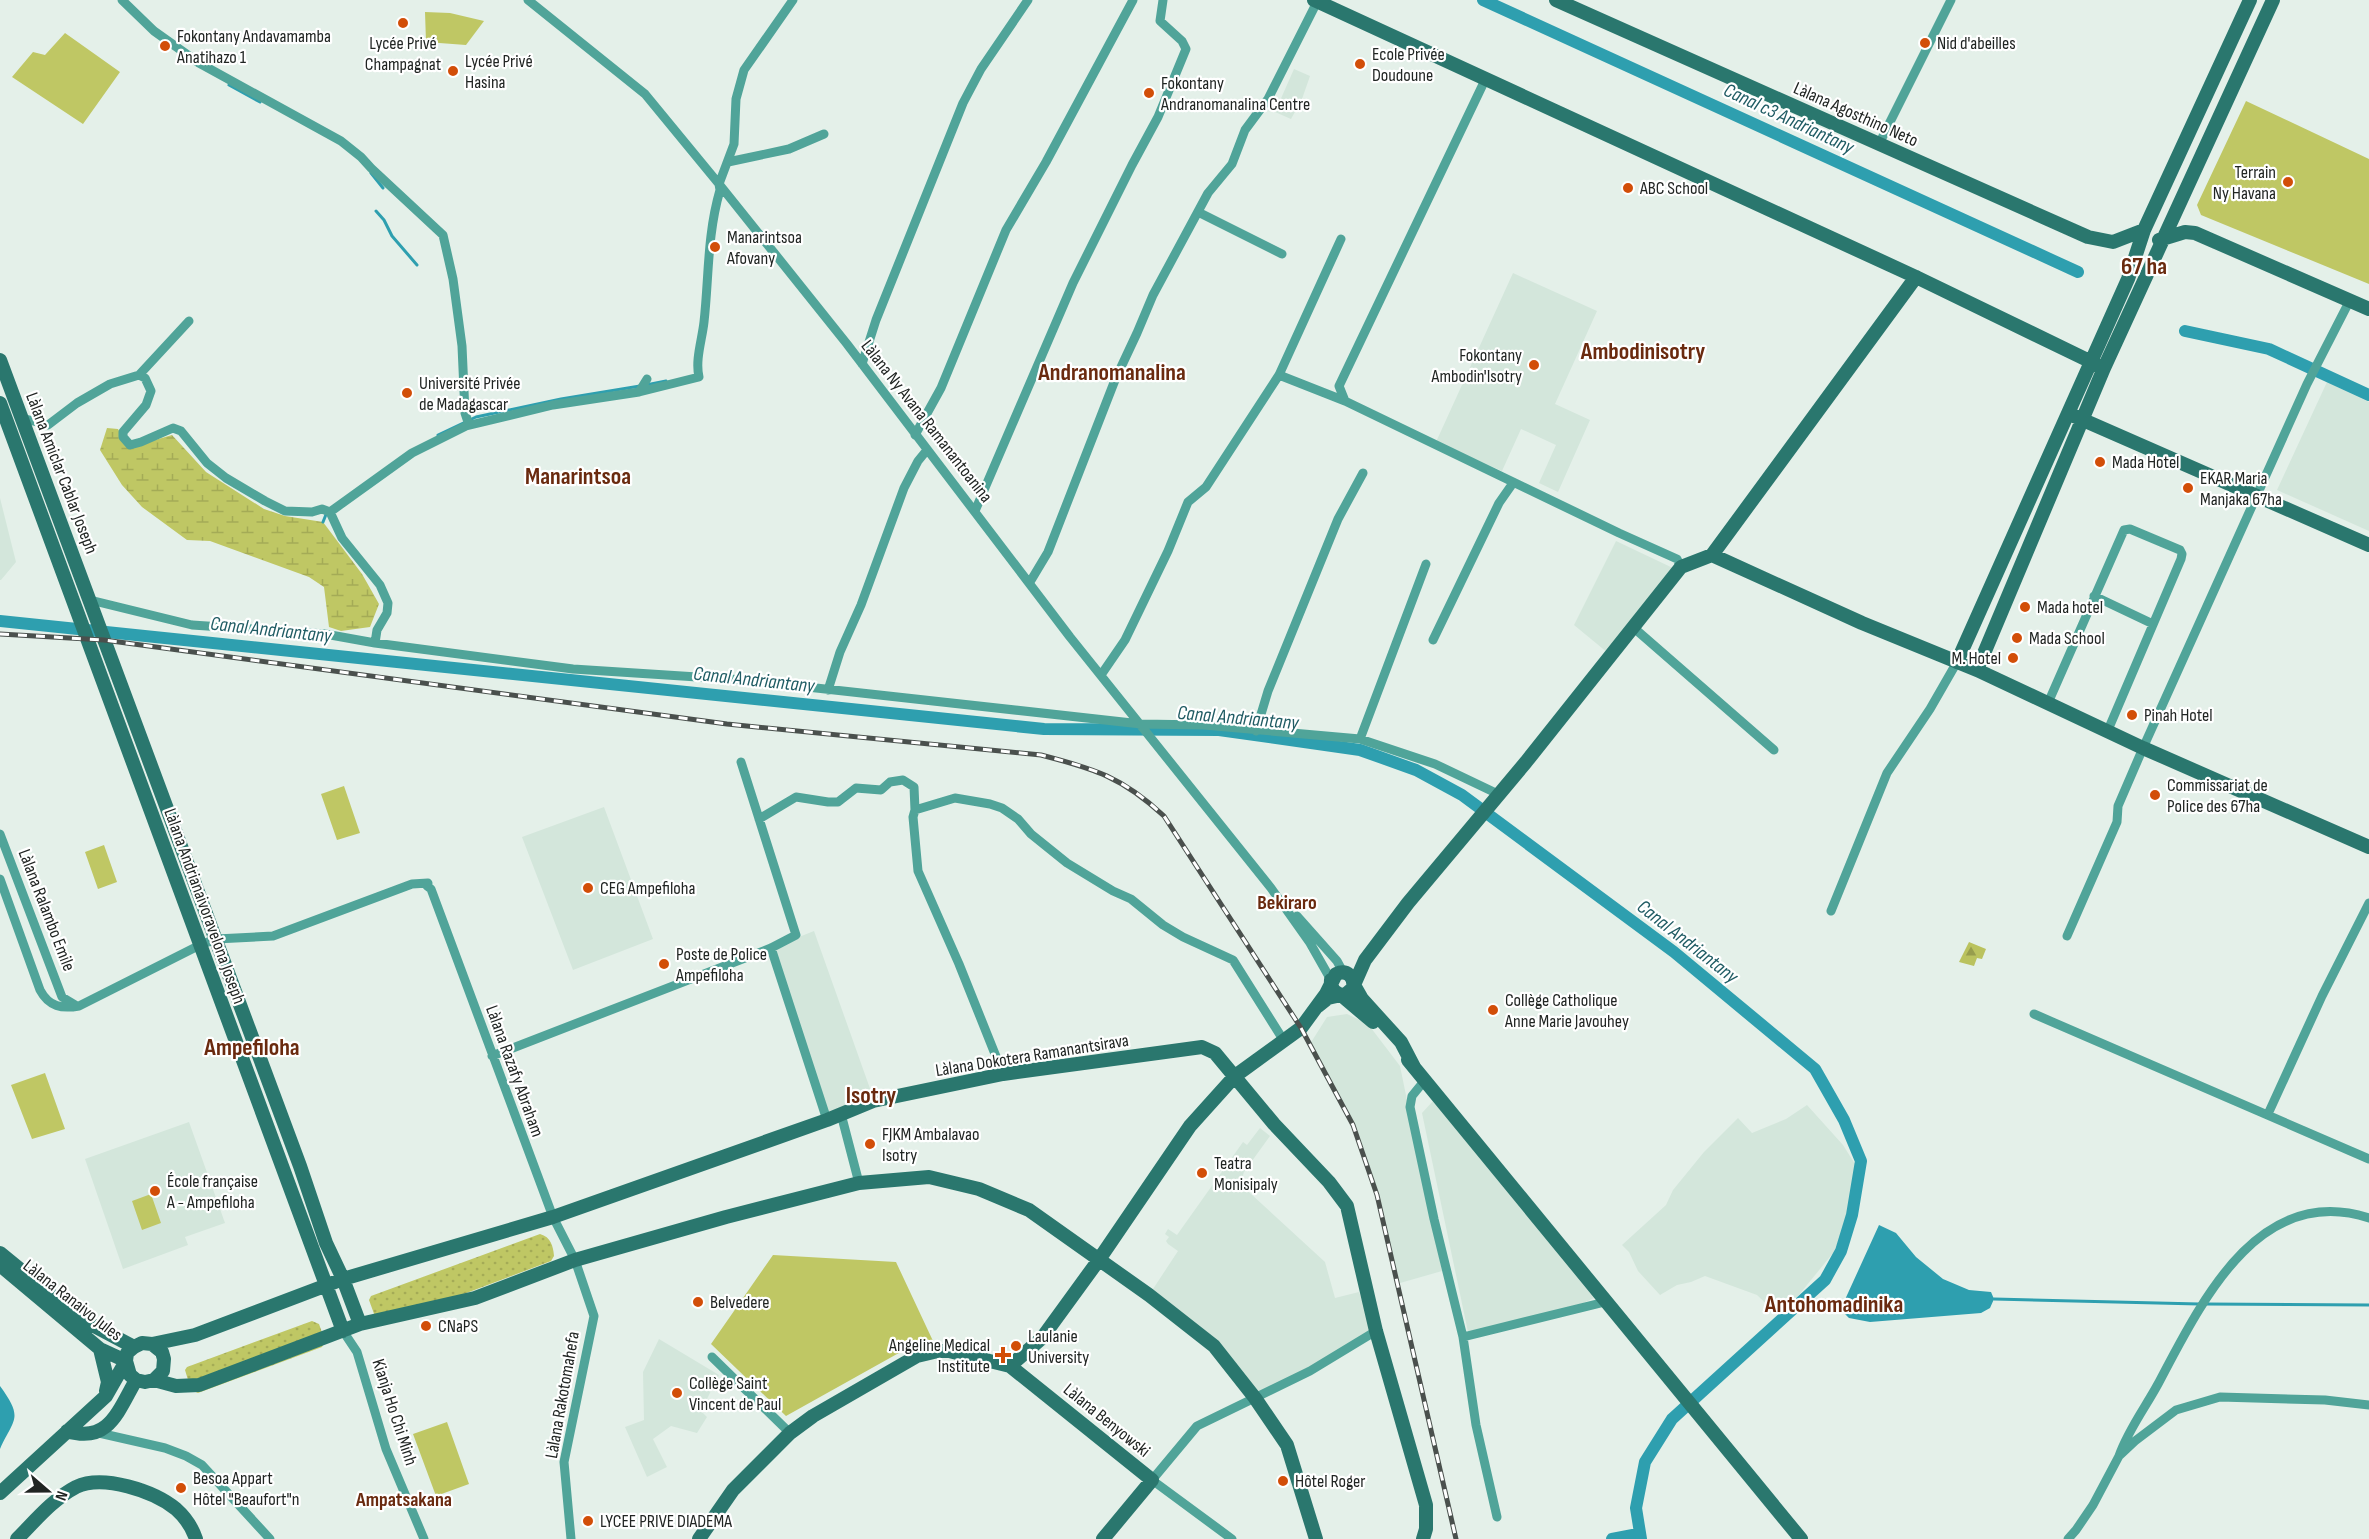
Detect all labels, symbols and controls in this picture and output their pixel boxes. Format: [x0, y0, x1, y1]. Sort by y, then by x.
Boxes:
marker: Lycée Privé Champagnat [396, 16, 410, 30]
place label: Fokontany Andavamamba Anatihazo 1 [176, 26, 331, 68]
place label: Lycée Privé Champagnat [365, 33, 442, 75]
place label: Nid d'abeilles [1937, 33, 2016, 54]
marker: Nid d'abeilles [1918, 36, 1932, 50]
marker: Fokontany Andavamamba Anatihazo 1 [158, 39, 172, 53]
place label: Ecole Privée Doudoune [1372, 44, 1445, 86]
place label: Lycée Privé Hasina [465, 51, 533, 93]
marker: Ecole Privée Doudoune [1353, 57, 1367, 71]
marker: Lycée Privé Hasina [446, 64, 460, 78]
place label: Fokontany Andranomanalina Centre [1160, 73, 1310, 115]
water label: Canal c3 Andriantany [1720, 78, 1859, 160]
street label: Làlana Agosthino Neto [1790, 78, 1921, 151]
marker: Fokontany Andranomanalina Centre [1142, 86, 1156, 100]
place label: Terrain Ny Havana [2213, 162, 2276, 204]
marker: Terrain Ny Havana [2281, 175, 2295, 189]
place label: ABC School [1639, 178, 1708, 199]
marker: ABC School [1621, 181, 1635, 195]
place label: Manarintsoa Afovany [726, 227, 802, 269]
marker: Manarintsoa Afovany [708, 240, 722, 254]
district label: 67 ha [2121, 252, 2167, 281]
street label: Làlana Ny Avana Ramanantoanina [857, 336, 997, 507]
district label: Ambodinisotry [1580, 337, 1705, 366]
place label: Fokontany Ambodin'Isotry [1430, 345, 1522, 387]
district label: Andranomanalina [1037, 358, 1186, 387]
marker: Fokontany Ambodin'Isotry [1527, 358, 1541, 372]
place label: Université Privée de Madagascar [419, 373, 521, 415]
marker: Université Privée de Madagascar [400, 386, 414, 400]
street label: Làlana Amiclar Cablar Joseph [21, 390, 102, 557]
place label: Mada Hotel [2112, 452, 2179, 473]
marker: Mada Hotel [2093, 455, 2107, 469]
district label: Manarintsoa [525, 462, 631, 491]
place label: EKAR Maria Manjaka 67ha [2200, 468, 2282, 510]
marker: EKAR Maria Manjaka 67ha [2181, 481, 2195, 495]
place label: Mada hotel [2037, 597, 2103, 618]
marker: Mada hotel [2018, 600, 2032, 614]
water label: Canal Andriantany [209, 612, 334, 648]
place label: Mada School [2029, 628, 2105, 649]
marker: Mada School [2010, 631, 2024, 645]
place label: M. Hotel [1952, 648, 2001, 669]
marker: M. Hotel [2006, 651, 2020, 665]
water label: Canal Andriantany [692, 662, 817, 698]
water label: Canal Andriantany [1176, 701, 1301, 735]
place label: Pinah Hotel [2144, 705, 2213, 726]
marker: Pinah Hotel [2125, 708, 2139, 722]
place label: Commissariat de Police des 67ha [2167, 775, 2268, 817]
marker: Commissariat de Police des 67ha [2148, 788, 2162, 802]
street label: Làlana Andrianaivoravelona Joseph [159, 806, 250, 1007]
street label: Làlana Ralambo Emile [14, 846, 79, 974]
place label: CEG Ampefiloha [600, 878, 695, 899]
marker: CEG Ampefiloha [581, 881, 595, 895]
district label: Bekiraro [1257, 891, 1317, 915]
water label: Canal Andriantany [1632, 895, 1744, 990]
place label: Poste de Police Ampefiloha [675, 944, 767, 986]
marker: Poste de Police Ampefiloha [657, 957, 671, 971]
place label: Collège Catholique Anne Marie Javouhey [1504, 990, 1629, 1032]
street label: Làlana Razafy Abraham [481, 1003, 548, 1140]
marker: Collège Catholique Anne Marie Javouhey [1486, 1003, 1500, 1017]
street label: Làlana Dokotera Ramanantsirava [934, 1030, 1130, 1081]
district label: Ampefiloha [203, 1033, 300, 1062]
district label: Isotry [846, 1081, 896, 1110]
place label: FJKM Ambalavao Isotry [882, 1124, 979, 1166]
marker: FJKM Ambalavao Isotry [863, 1137, 877, 1151]
place label: Teatra Monisipaly [1214, 1153, 1278, 1195]
marker: Teatra Monisipaly [1195, 1166, 1209, 1180]
place label: École française A - Ampefiloha [166, 1171, 258, 1213]
marker: École française A - Ampefiloha [148, 1184, 162, 1198]
street label: Làlana Ranaivo Jules [19, 1255, 126, 1346]
district label: Antohomadinika [1764, 1290, 1903, 1319]
place label: Belvedere [710, 1292, 770, 1313]
marker: Belvedere [691, 1295, 705, 1309]
place label: CNaPS [438, 1316, 478, 1337]
marker: CNaPS [419, 1319, 433, 1333]
place label: Laulanie University [1028, 1326, 1089, 1368]
street label: Làlana Rakotomahefa [541, 1330, 584, 1460]
place label: Angeline Medical Institute [888, 1335, 990, 1377]
marker: Laulanie University [1009, 1339, 1023, 1353]
marker: Angeline Medical Institute [994, 1346, 1012, 1364]
street label: Kianja Ho Chi Minh [367, 1356, 422, 1468]
place label: Collège Saint Vincent de Paul [689, 1373, 781, 1415]
street label: Làlana Benyowski [1059, 1379, 1154, 1462]
marker: Collège Saint Vincent de Paul [670, 1386, 684, 1400]
north arrow [18, 1461, 78, 1521]
place label: Besoa Appart Hôtel "Beaufort"n [193, 1468, 299, 1510]
place label: Hôtel Roger [1295, 1471, 1365, 1492]
marker: Hôtel Roger [1276, 1474, 1290, 1488]
marker: Besoa Appart Hôtel "Beaufort"n [174, 1481, 188, 1495]
text: N [50, 1488, 71, 1503]
district label: Ampatsakana [355, 1488, 452, 1512]
place label: LYCEE PRIVE DIADEMA [600, 1511, 732, 1532]
marker: LYCEE PRIVE DIADEMA [581, 1514, 595, 1528]

